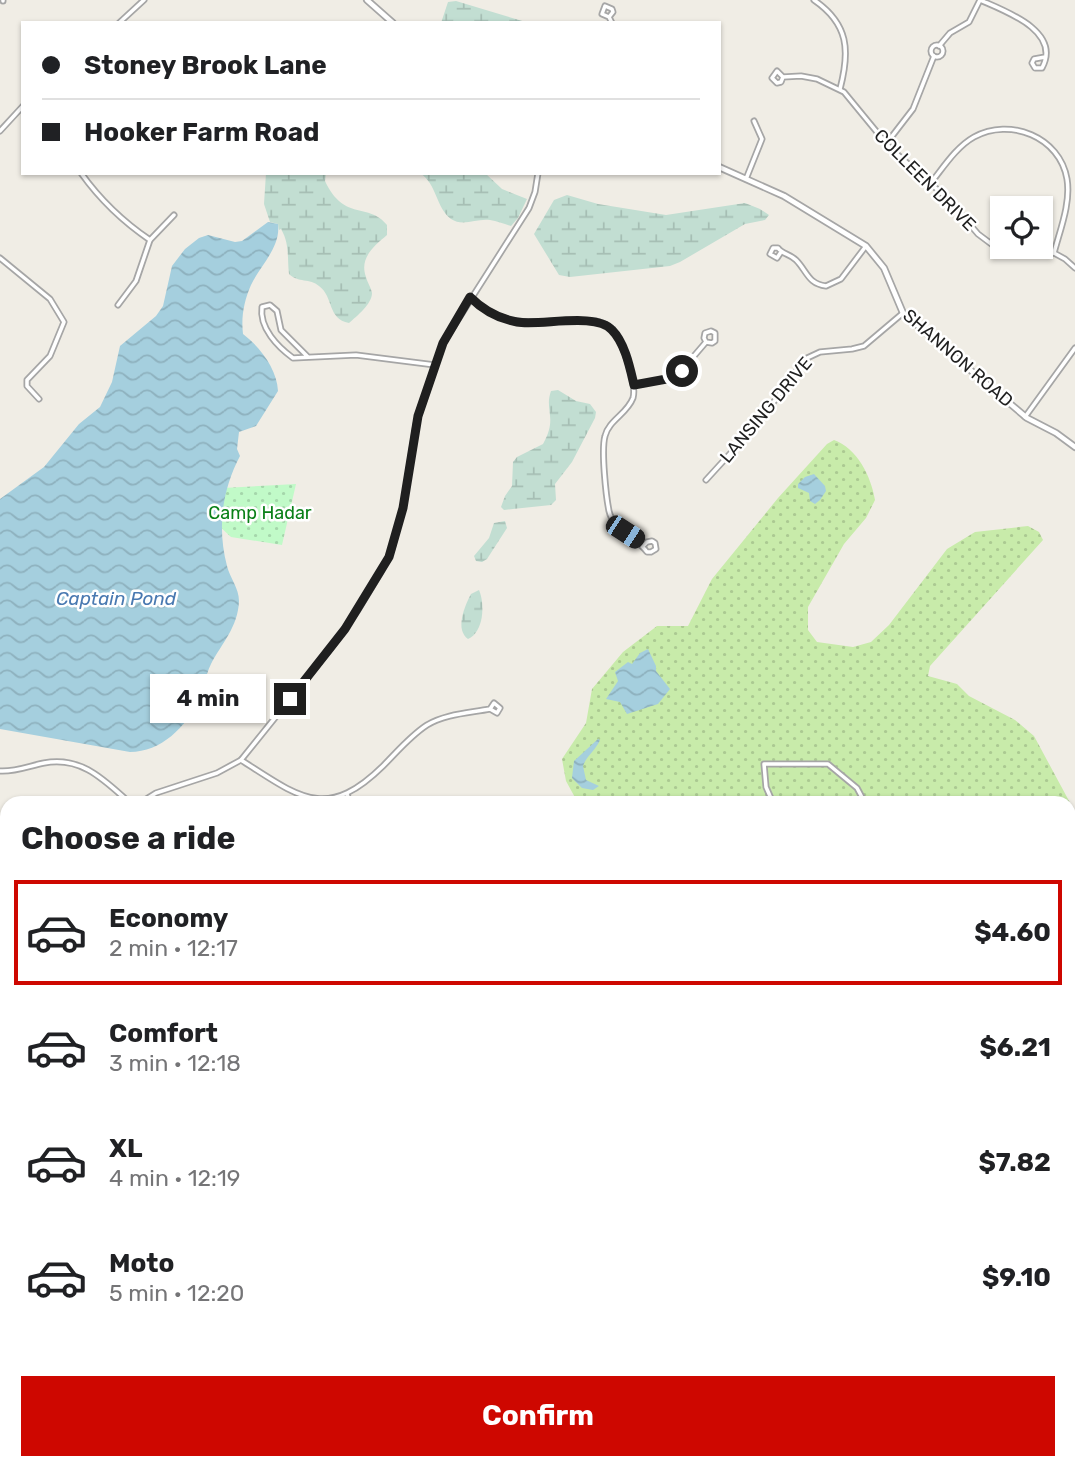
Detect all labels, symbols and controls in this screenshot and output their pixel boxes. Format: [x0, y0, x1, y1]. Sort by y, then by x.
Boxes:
text: Stoney Brook Lane [84, 50, 327, 81]
text: Hooker Farm Road [84, 117, 319, 148]
street label: COLLEEN DRIVE [869, 124, 981, 236]
map controls [990, 196, 1053, 259]
button: locate [990, 196, 1053, 259]
street label: SHANNON ROAD [899, 304, 1017, 412]
street label: LANSING DRIVE [715, 352, 817, 468]
route start [666, 355, 698, 387]
park label: Camp Hadar [208, 502, 312, 524]
car [602, 512, 649, 552]
water label: Captain Pond [56, 587, 177, 610]
callout: 4 min [150, 674, 266, 724]
route end [274, 683, 306, 715]
text: 4 min [176, 684, 240, 712]
text: Choose a ride [21, 819, 235, 857]
icon: car [25, 901, 88, 964]
text: Economy [109, 903, 228, 934]
text: $4.60 [974, 917, 1051, 948]
text: 2 min · 12:17 [109, 934, 238, 962]
icon: car [25, 1016, 88, 1079]
text: Comfort [109, 1018, 218, 1049]
text: $6.21 [979, 1032, 1051, 1063]
text: 3 min · 12:18 [109, 1049, 241, 1077]
icon: car [25, 1131, 88, 1194]
text: XL [109, 1133, 142, 1164]
text: $7.82 [978, 1147, 1051, 1178]
text: 4 min · 12:19 [109, 1164, 240, 1192]
icon: car [25, 1246, 88, 1309]
text: Moto [109, 1248, 174, 1279]
text: $9.10 [982, 1262, 1051, 1293]
text: 5 min · 12:20 [109, 1279, 244, 1307]
button: Confirm [21, 1376, 1055, 1456]

